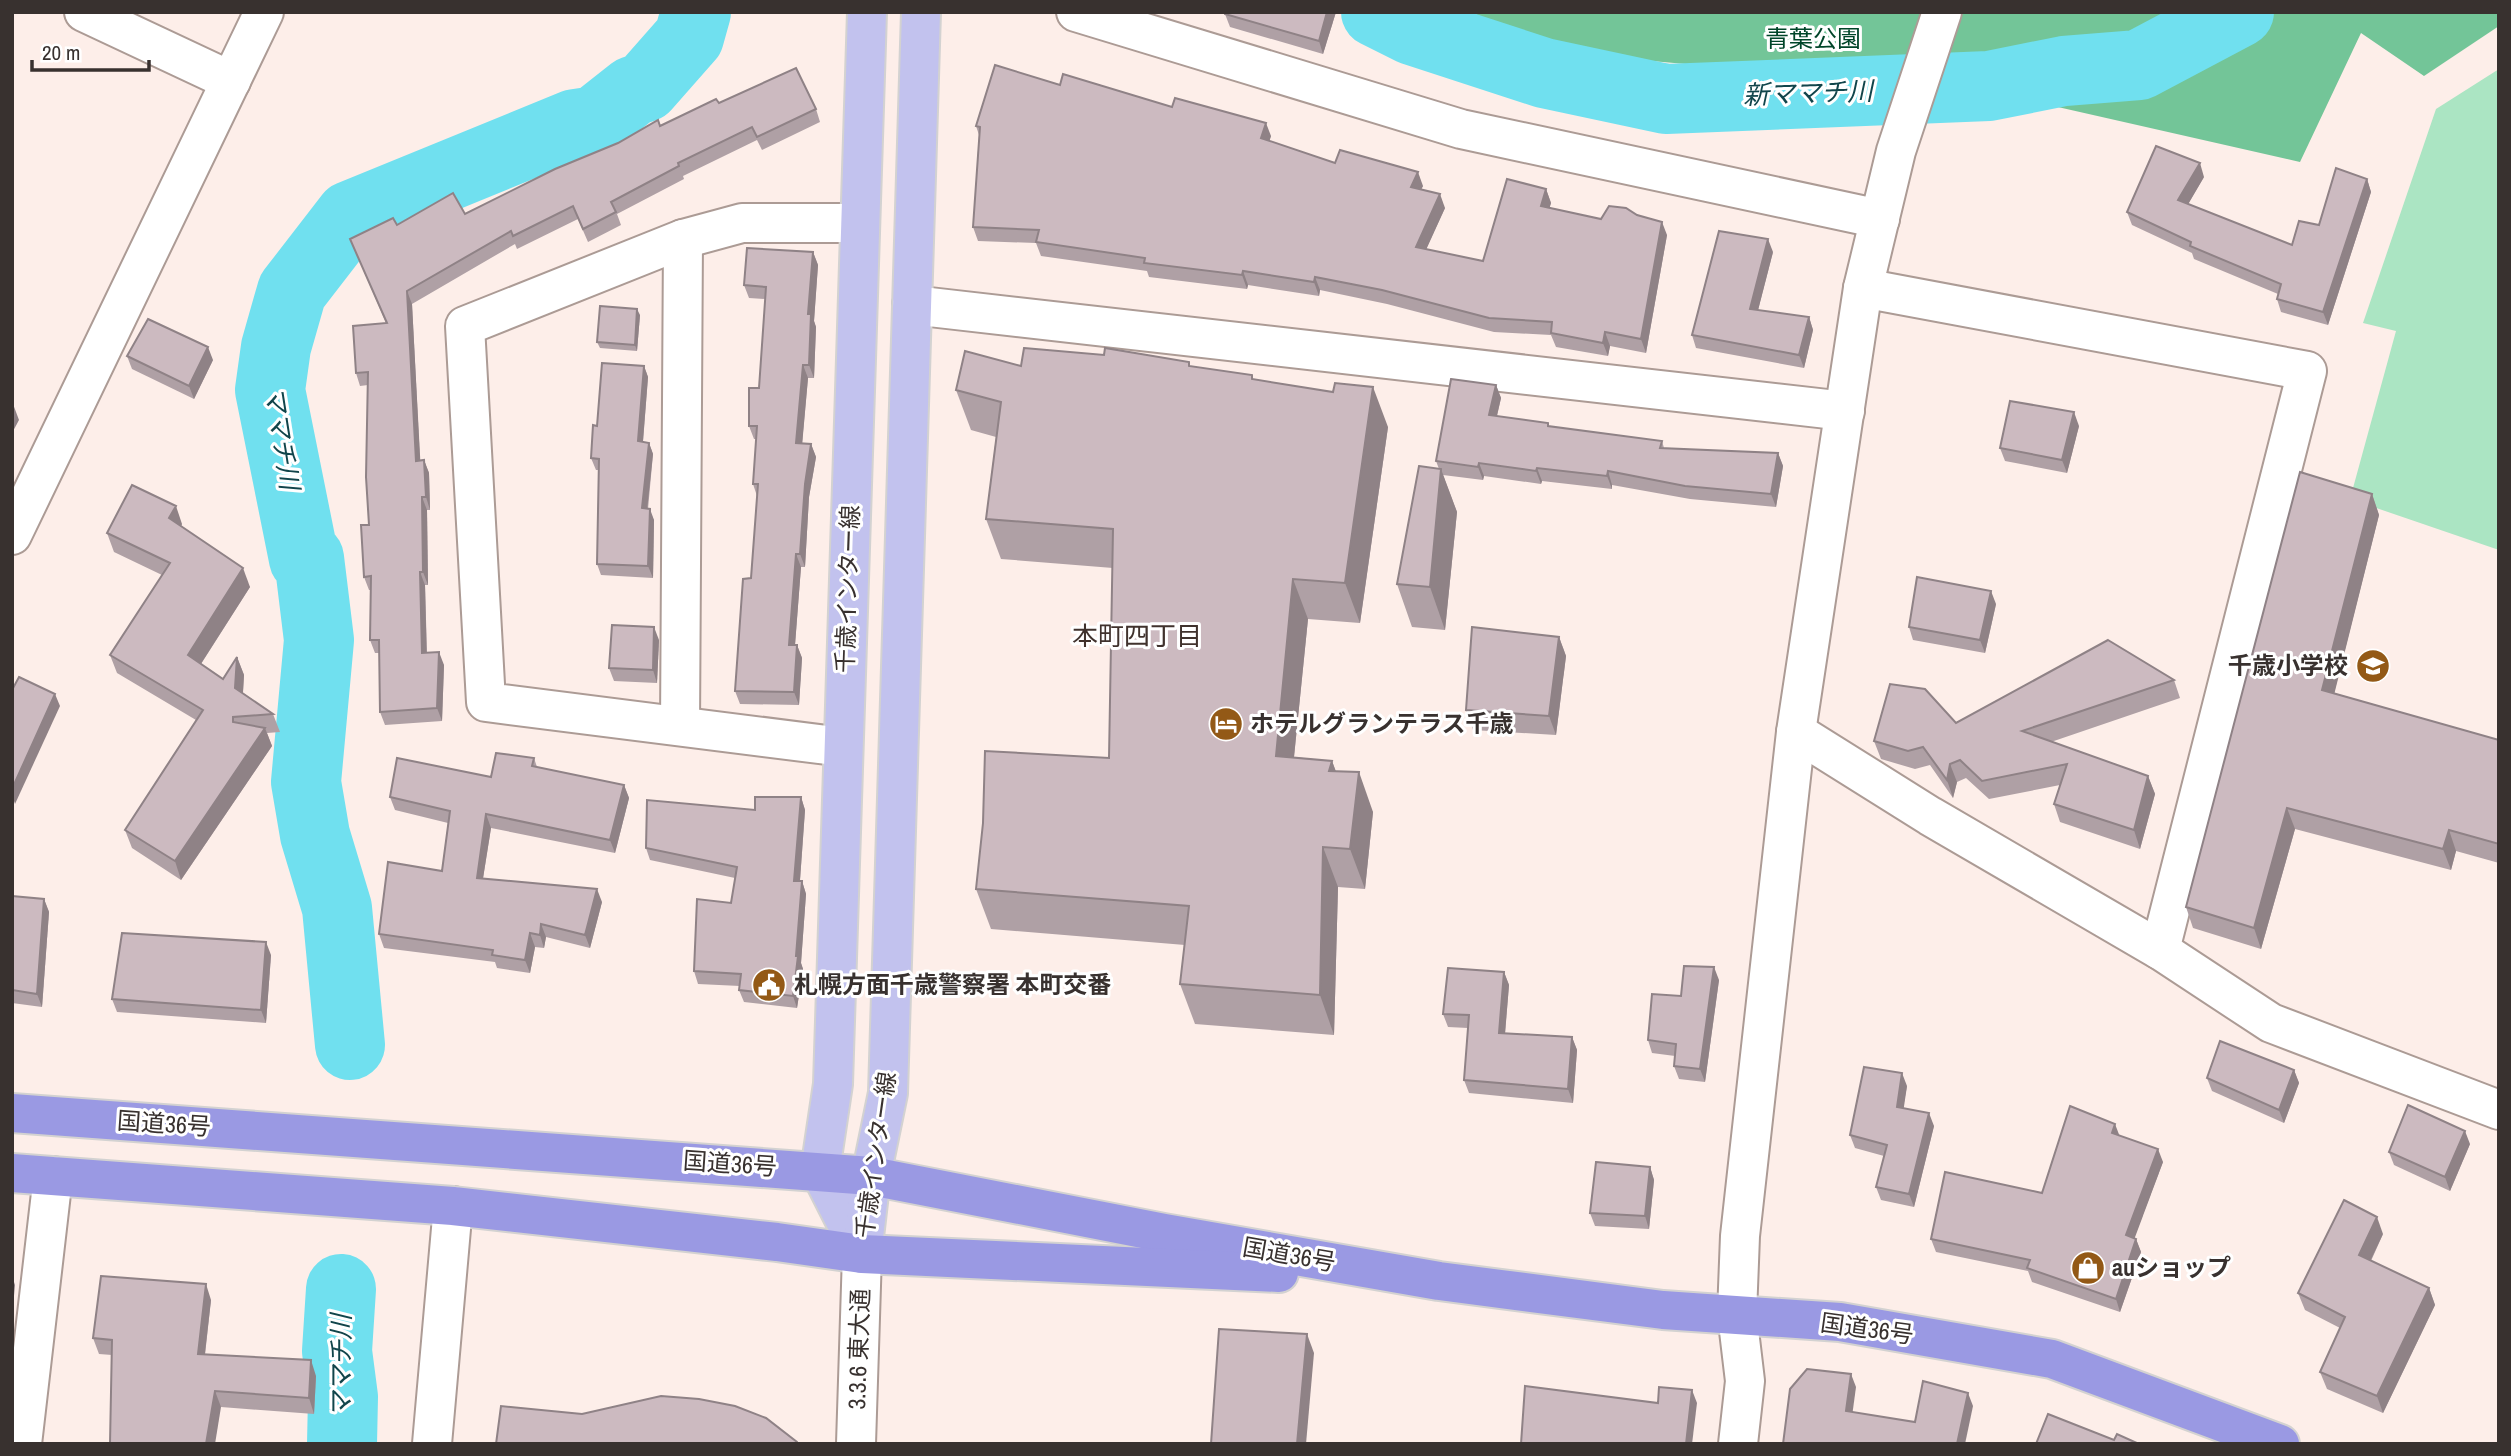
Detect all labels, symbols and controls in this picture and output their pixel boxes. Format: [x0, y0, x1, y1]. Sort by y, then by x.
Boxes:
park label: 青葉公園 [1765, 22, 1861, 54]
scale bar [32, 28, 149, 72]
text: 20 m [42, 38, 80, 67]
water label: 新ママチ川 [1742, 73, 1877, 112]
water label: ママチ川 [257, 384, 308, 495]
street label: 千歳インター線 [828, 504, 866, 673]
district label: 本町四丁目 [1072, 618, 1202, 653]
school or university icon: 千歳小学校 [2354, 647, 2392, 685]
place label: 千歳小学校 [2228, 649, 2348, 681]
hotel icon: ホテルグランテラス千歳 [1207, 705, 1245, 743]
place label: ホテルグランテラス千歳 [1250, 707, 1514, 739]
public building icon: 札幌方面千歳警察署 本町交番 [750, 966, 788, 1004]
place label: 札幌方面千歳警察署 本町交番 [794, 968, 1111, 1000]
street label: 千歳インター線 [847, 1069, 903, 1240]
street label: 国道36号 [116, 1104, 212, 1142]
street label: 国道36号 [682, 1144, 778, 1182]
street label: 国道36号 [1240, 1230, 1338, 1278]
shop icon: auショップ [2069, 1249, 2107, 1287]
place label: auショップ [2112, 1251, 2231, 1283]
street label: 3.3.6 東大通 [840, 1288, 876, 1410]
street label: 国道36号 [1818, 1306, 1916, 1350]
water label: ママチ川 [323, 1311, 358, 1418]

